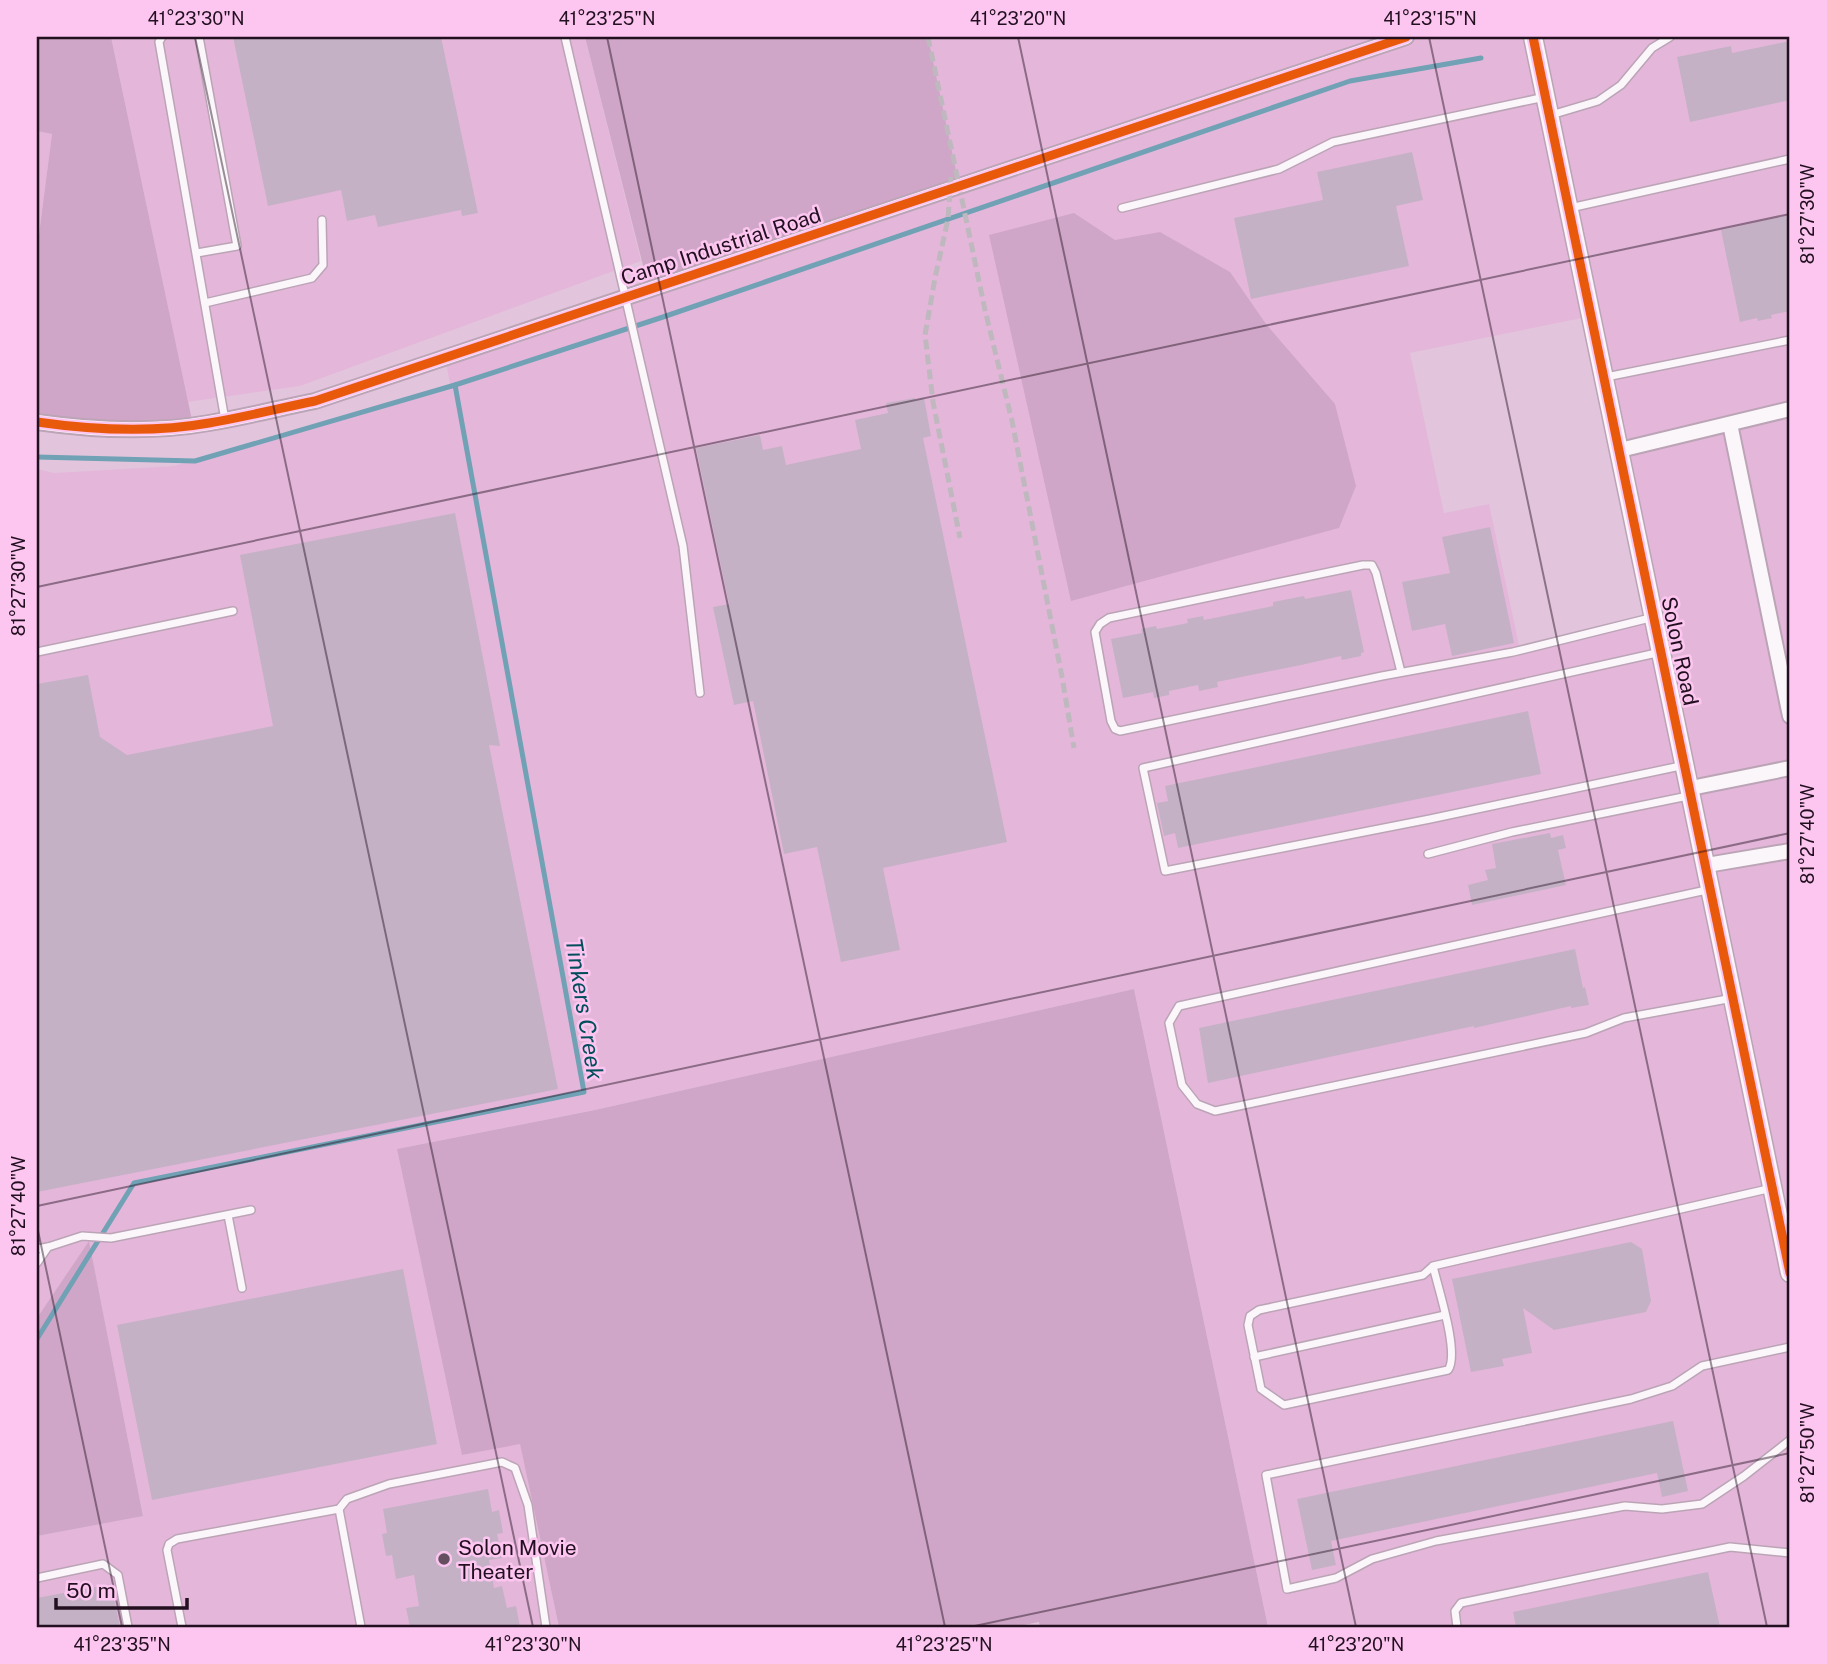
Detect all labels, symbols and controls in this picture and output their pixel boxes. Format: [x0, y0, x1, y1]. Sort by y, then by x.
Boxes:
text: 41°23'30"N [148, 8, 244, 29]
text: 41°23'25"N [559, 8, 656, 29]
text: 41°23'20"N [970, 8, 1066, 29]
text: 41°23'15"N [1383, 8, 1477, 29]
text: 81°27'30"W [1797, 164, 1818, 264]
street label: Camp Industrial Road [618, 202, 824, 290]
text: 81°27'30"W [8, 536, 29, 636]
street label: Solon Road [1656, 594, 1704, 708]
text: 81°27'40"W [1797, 784, 1818, 884]
water label: Tinkers Creek [561, 936, 610, 1082]
text: 81°27'40"W [8, 1156, 29, 1256]
text: 81°27'50"W [1797, 1403, 1818, 1503]
place label: Solon Movie Theater [458, 1535, 577, 1584]
marker: Solon Movie Theater [436, 1551, 452, 1567]
scale bar [56, 1566, 187, 1610]
text: 50 m [66, 1578, 116, 1603]
text: 41°23'35"N [73, 1634, 171, 1655]
text: 41°23'30"N [485, 1634, 581, 1655]
text: 41°23'25"N [896, 1634, 993, 1655]
text: 41°23'20"N [1308, 1634, 1404, 1655]

